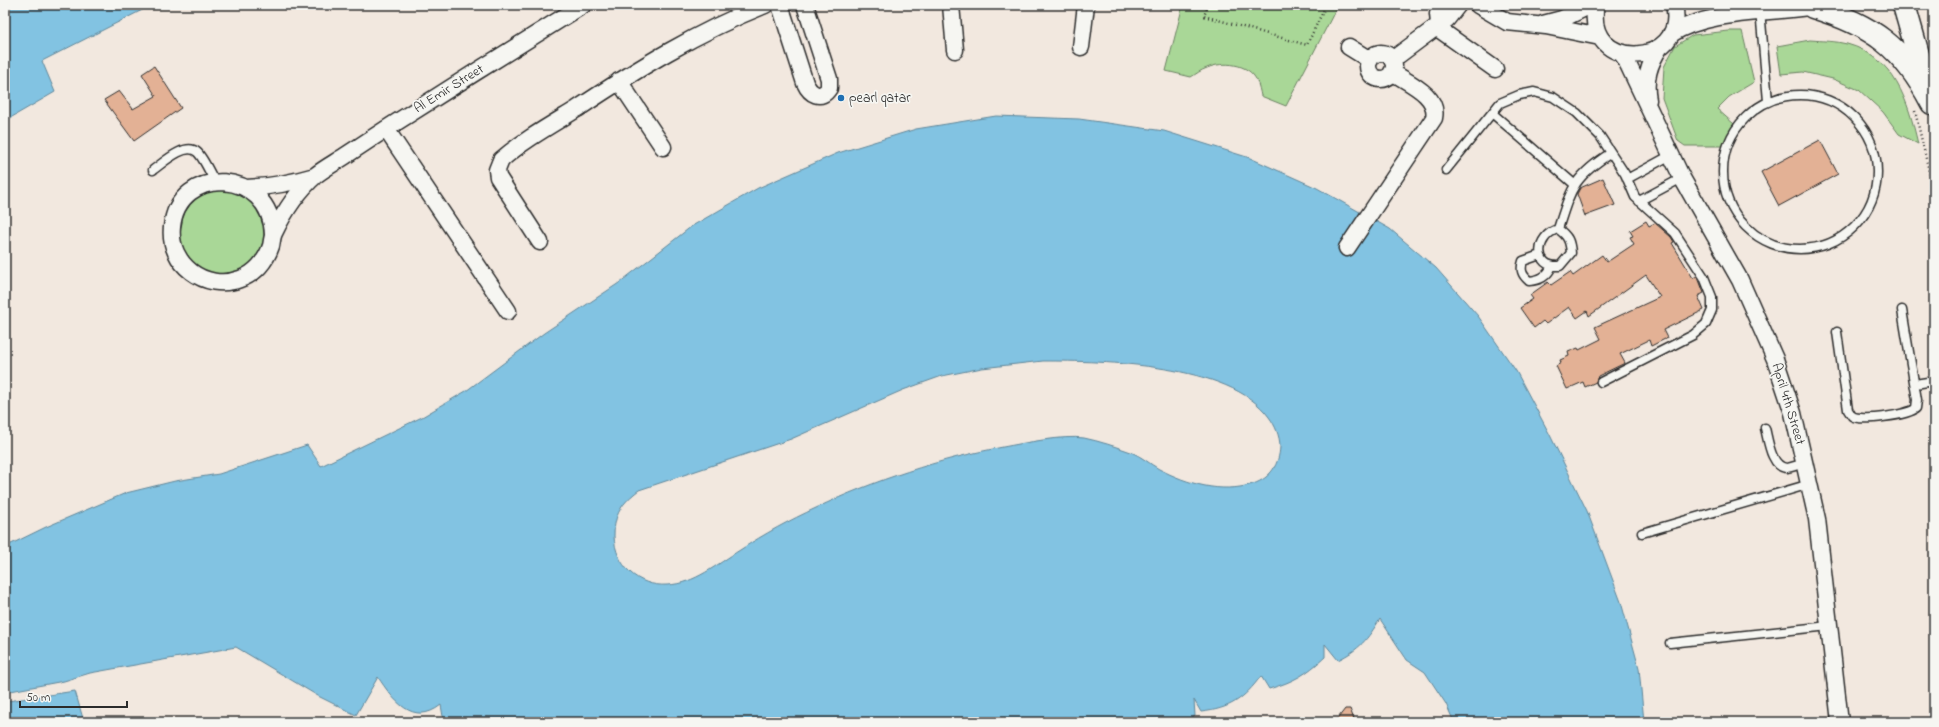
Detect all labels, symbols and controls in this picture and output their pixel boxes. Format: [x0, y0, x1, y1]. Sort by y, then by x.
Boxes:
street label: Al Emir Street [410, 59, 489, 119]
place label: pearl qatar [849, 88, 911, 109]
marker: pearl qatar [836, 93, 846, 103]
street label: April 4th Street [1766, 360, 1811, 448]
scale bar [20, 683, 127, 709]
text: 50 m [26, 689, 50, 707]

